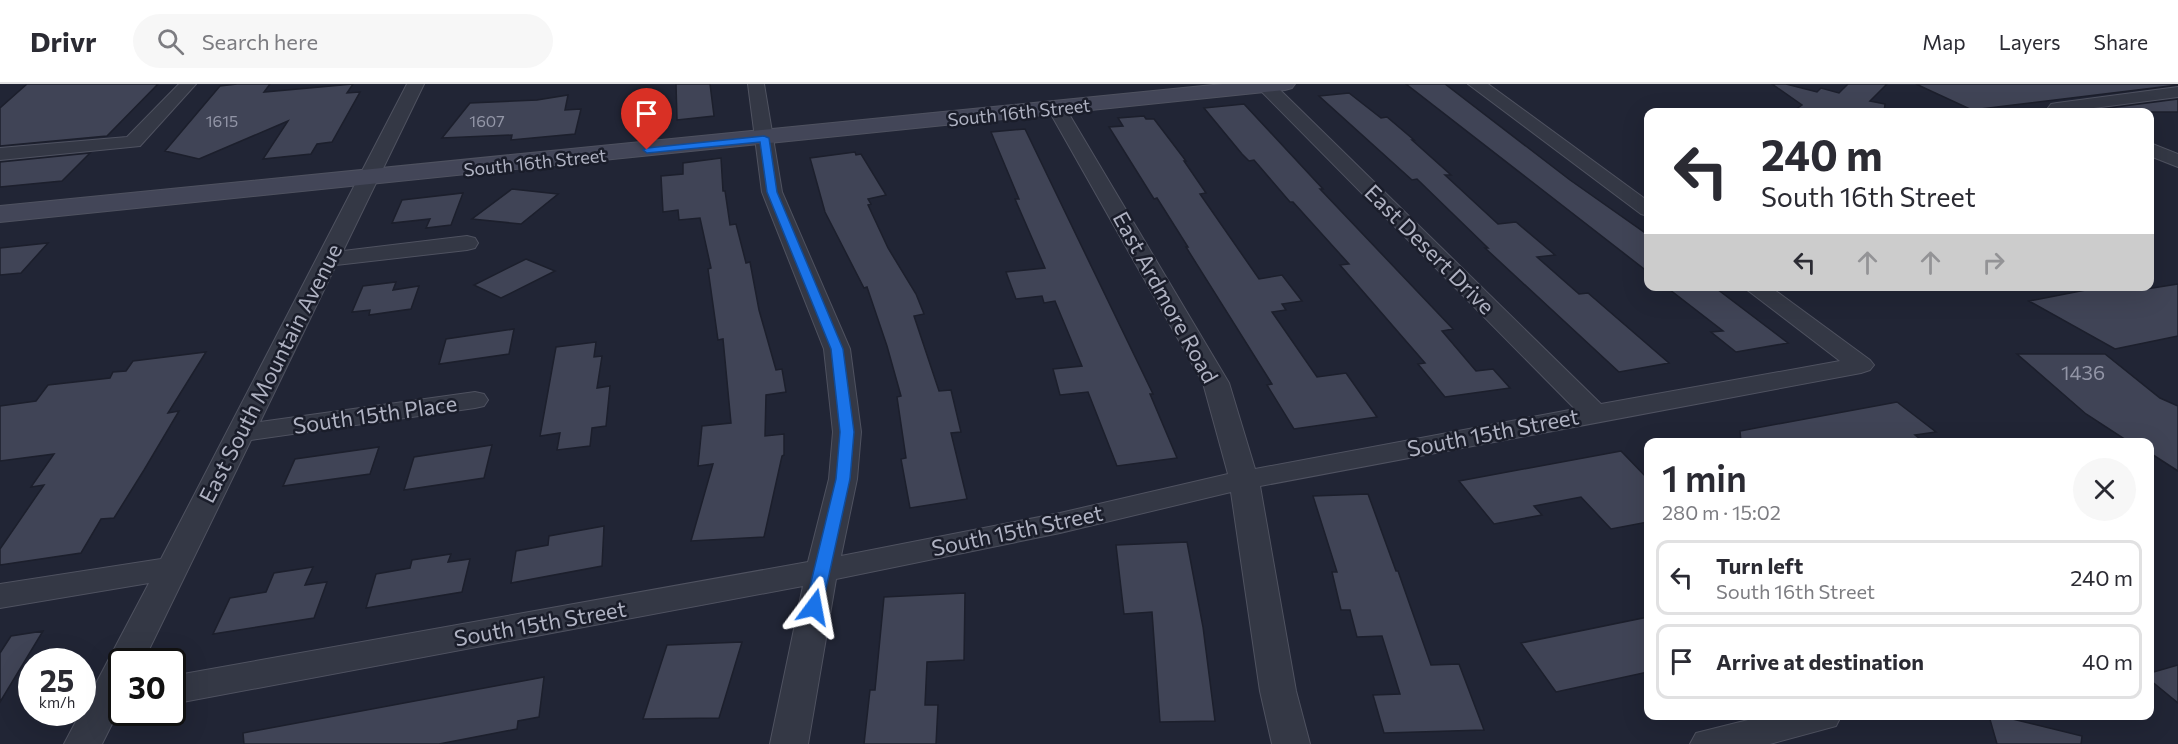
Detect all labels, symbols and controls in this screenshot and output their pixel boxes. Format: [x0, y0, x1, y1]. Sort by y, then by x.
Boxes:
search box [133, 14, 553, 68]
text: Drivr [30, 24, 97, 58]
icon: search [154, 25, 187, 58]
text: Search here [202, 28, 318, 55]
text: Map [1922, 29, 1966, 54]
text: Layers [1999, 29, 2061, 54]
text: Share [2094, 29, 2148, 54]
pin [621, 88, 672, 150]
street label: South 16th Street [947, 94, 1091, 130]
icon: arrive [630, 97, 663, 130]
house number: 1615 [206, 111, 238, 130]
house number: 1607 [469, 111, 505, 130]
text: 240 m [1761, 128, 1883, 180]
icon: left [1662, 132, 1740, 210]
street label: South 16th Street [463, 144, 607, 180]
street label: East Desert Drive [1360, 179, 1500, 319]
text: South 16th Street [1761, 180, 1976, 213]
street label: East Ardmore Road [1108, 206, 1224, 388]
street label: East South Mountain Avenue [193, 239, 347, 507]
icon: left [1788, 246, 1821, 279]
icon: ahead [1851, 246, 1884, 279]
icon: ahead [1914, 246, 1947, 279]
icon: right [1977, 246, 2010, 279]
house number: 1436 [2061, 360, 2105, 384]
street label: South 15th Place [291, 389, 459, 439]
street label: South 15th Street [1405, 402, 1581, 462]
text: 1 min [1662, 455, 1747, 499]
button: close [2073, 458, 2136, 521]
street label: South 15th Street [929, 499, 1105, 561]
text: 280 m · 15:02 [1662, 500, 1781, 524]
text: Turn left [1716, 552, 1803, 579]
icon: left [1665, 561, 1698, 594]
text: 240 m [2070, 564, 2133, 591]
position arrow [782, 575, 846, 639]
text: South 16th Street [1716, 579, 1875, 603]
street label: South 15th Street [452, 595, 628, 651]
icon: arrive [1665, 645, 1698, 678]
speed limit sign: 30 [108, 648, 186, 726]
text: Arrive at destination [1716, 648, 1924, 675]
text: 40 m [2082, 648, 2133, 675]
text: 25 [40, 661, 74, 698]
text: km/h [39, 693, 75, 711]

